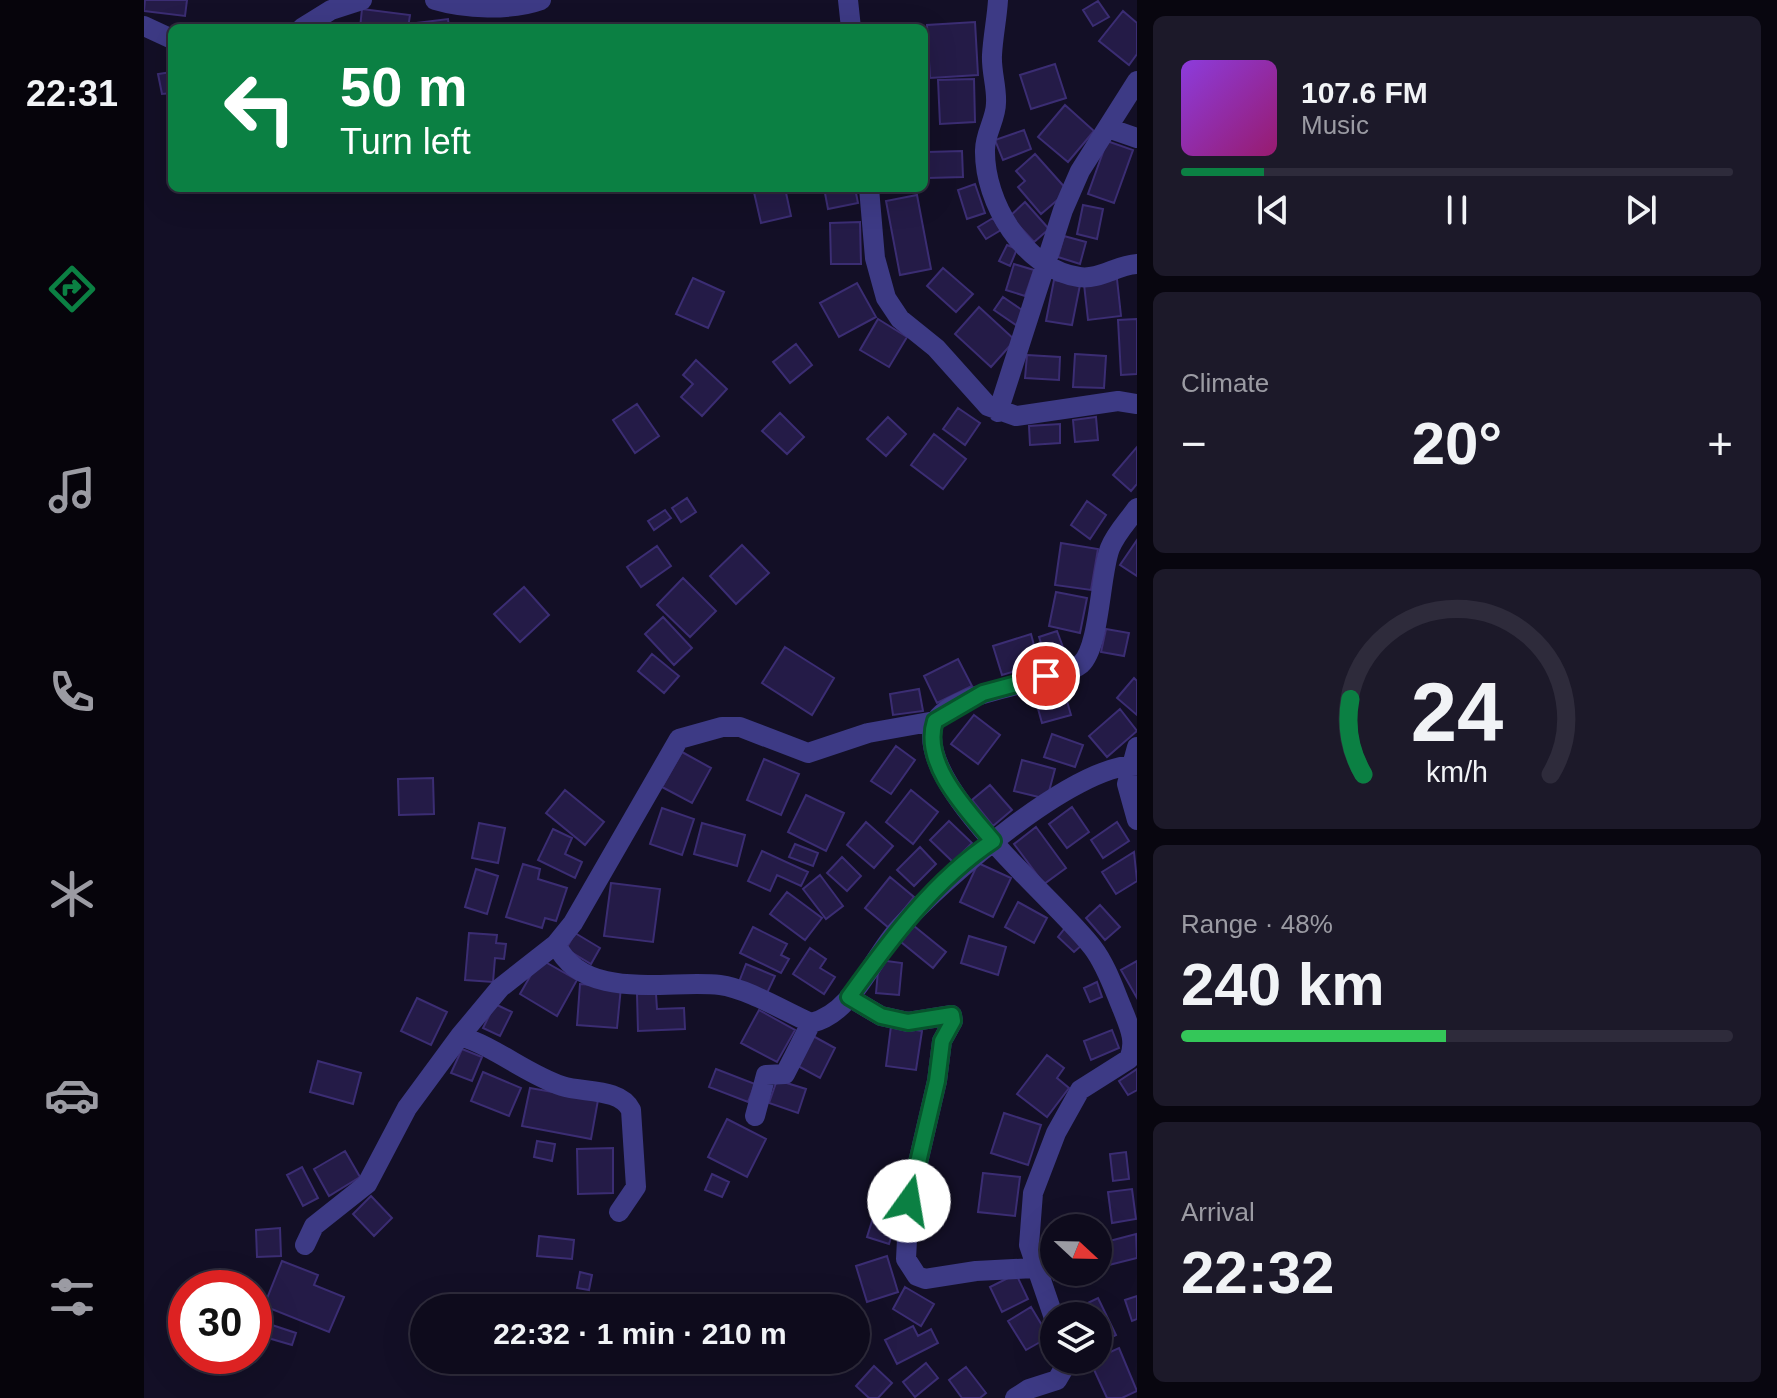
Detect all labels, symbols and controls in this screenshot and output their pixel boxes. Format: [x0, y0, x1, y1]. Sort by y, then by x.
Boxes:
text: 50 m [340, 55, 468, 118]
icon: left [208, 56, 312, 160]
text: 22:31 [26, 73, 118, 114]
text: 107.6 FM [1301, 76, 1428, 109]
text: Music [1301, 110, 1369, 140]
text: Turn left [340, 121, 471, 162]
icon: previous [1251, 188, 1295, 232]
icon: pause [1435, 188, 1479, 232]
icon: next [1619, 188, 1663, 232]
icon: directions [44, 261, 100, 317]
text: Climate [1181, 368, 1269, 398]
text: 20° [1412, 410, 1502, 477]
text: − [1181, 419, 1207, 468]
text: + [1707, 419, 1733, 468]
icon: music [44, 462, 100, 518]
pin [1012, 642, 1080, 710]
icon: arrive [1024, 654, 1068, 698]
icon: phone [44, 664, 100, 720]
text: 24 [1411, 666, 1503, 759]
text: km/h [1426, 756, 1488, 788]
icon: climate [44, 866, 100, 922]
text: Range · 48% [1181, 909, 1333, 939]
text: 240 km [1181, 951, 1385, 1018]
icon: car [44, 1067, 100, 1123]
position arrow [867, 1159, 951, 1243]
text: Arrival [1181, 1197, 1255, 1227]
north arrow [1040, 1214, 1112, 1286]
map controls [1040, 1214, 1112, 1374]
text: 22:32 [1181, 1239, 1334, 1306]
icon: filters [44, 1269, 100, 1325]
speed limit sign: 30 [168, 1270, 272, 1374]
button: layers [1040, 1302, 1112, 1374]
text: 22:32 · 1 min · 210 m [493, 1317, 787, 1350]

